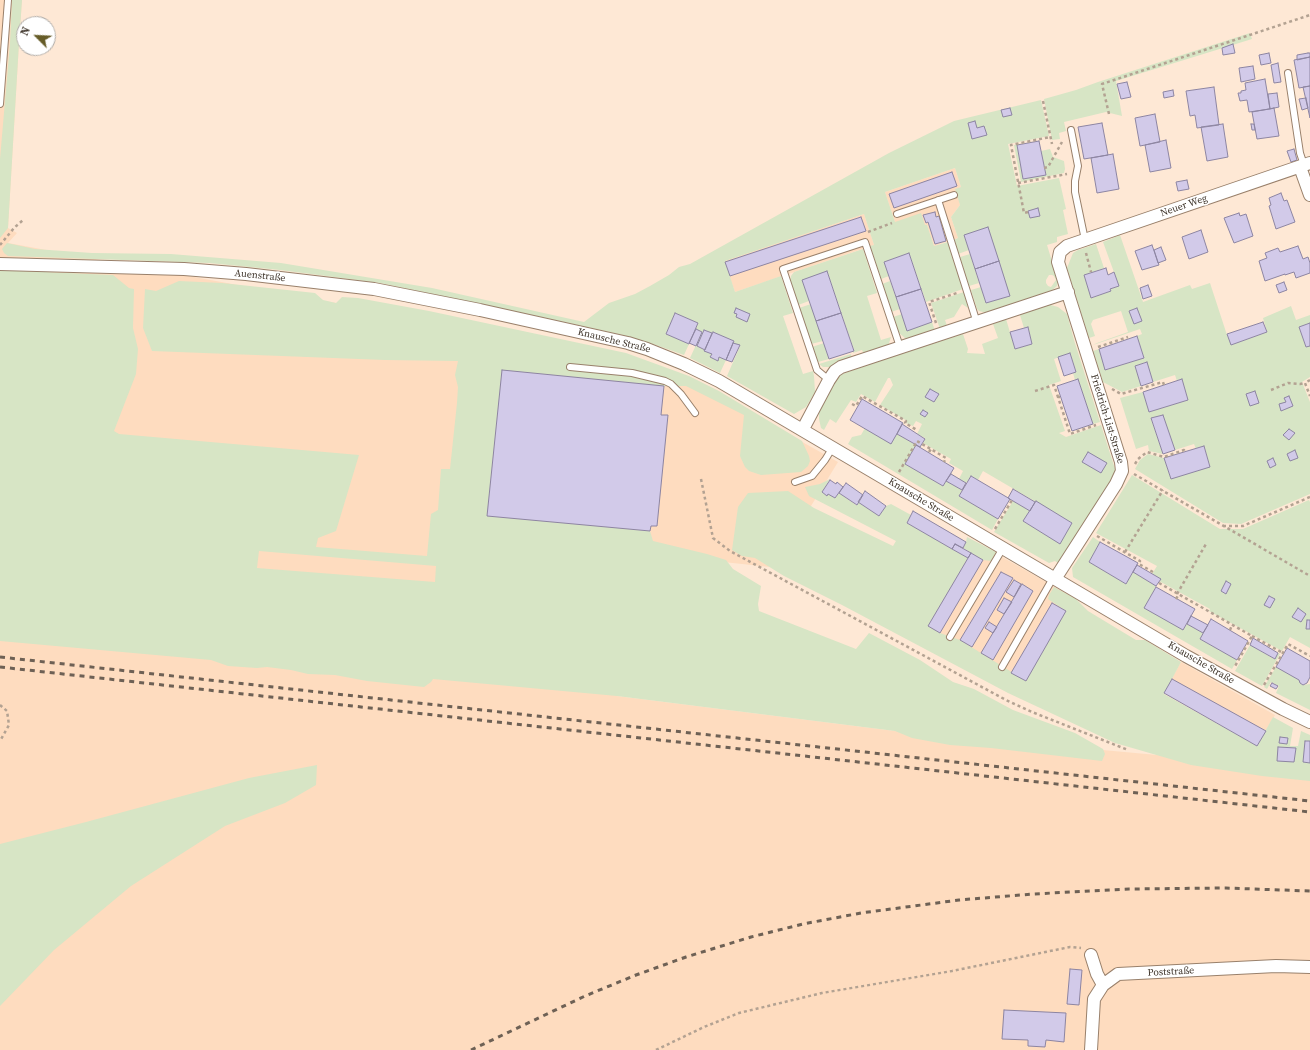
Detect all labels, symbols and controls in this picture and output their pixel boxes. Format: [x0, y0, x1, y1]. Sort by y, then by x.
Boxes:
north arrow [16, 16, 56, 56]
text: N [17, 25, 34, 38]
street label: Neuer Weg [1159, 192, 1209, 220]
street label: Auenstraße [234, 267, 286, 285]
street label: Knausche Straße [576, 326, 652, 356]
street label: Friedrich-List-Straße [1088, 373, 1126, 465]
street label: Knausche Straße [886, 476, 956, 524]
street label: Knausche Straße [1166, 639, 1236, 687]
street label: Poststraße [1147, 965, 1195, 979]

